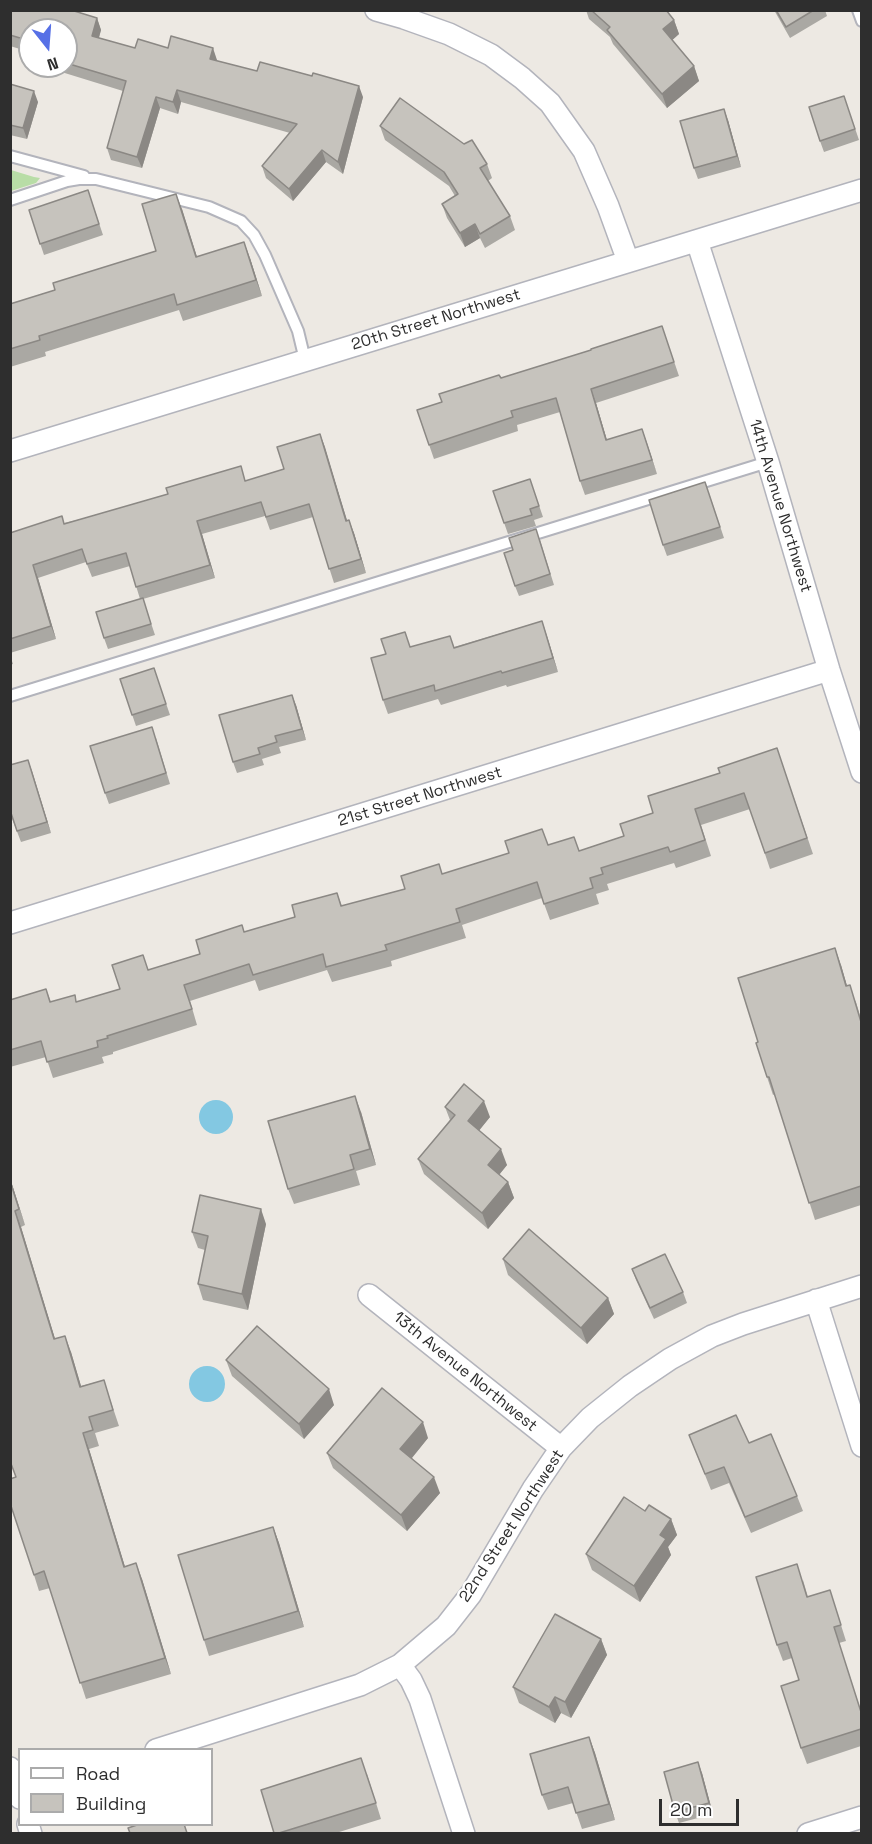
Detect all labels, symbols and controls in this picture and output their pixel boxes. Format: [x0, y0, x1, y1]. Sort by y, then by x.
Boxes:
north arrow [18, 18, 78, 78]
text: N [45, 52, 61, 75]
street label: 20th Street Northwest [349, 285, 523, 355]
street label: 14th Avenue Northwest [745, 417, 815, 595]
street label: 21st Street Northwest [336, 763, 504, 831]
street label: 13th Avenue Northwest [389, 1308, 541, 1436]
street label: 22nd Street Northwest [456, 1446, 568, 1606]
legend [18, 1748, 213, 1826]
text: Road [76, 1762, 120, 1785]
scale bar [662, 1787, 742, 1825]
text: Building [76, 1792, 146, 1815]
text: 20 m [670, 1798, 713, 1821]

